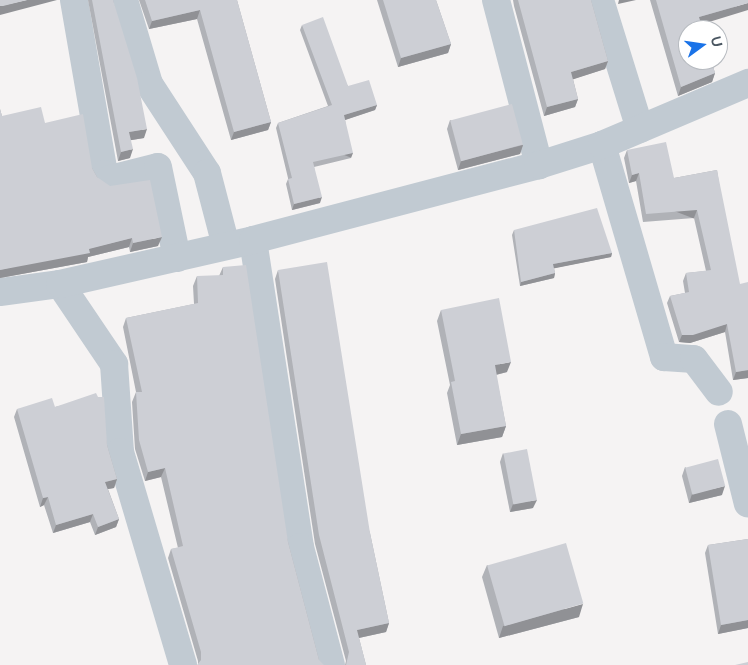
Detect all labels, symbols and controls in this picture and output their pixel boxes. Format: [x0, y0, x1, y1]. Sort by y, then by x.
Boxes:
north arrow [678, 20, 728, 70]
text: U [708, 35, 726, 49]

